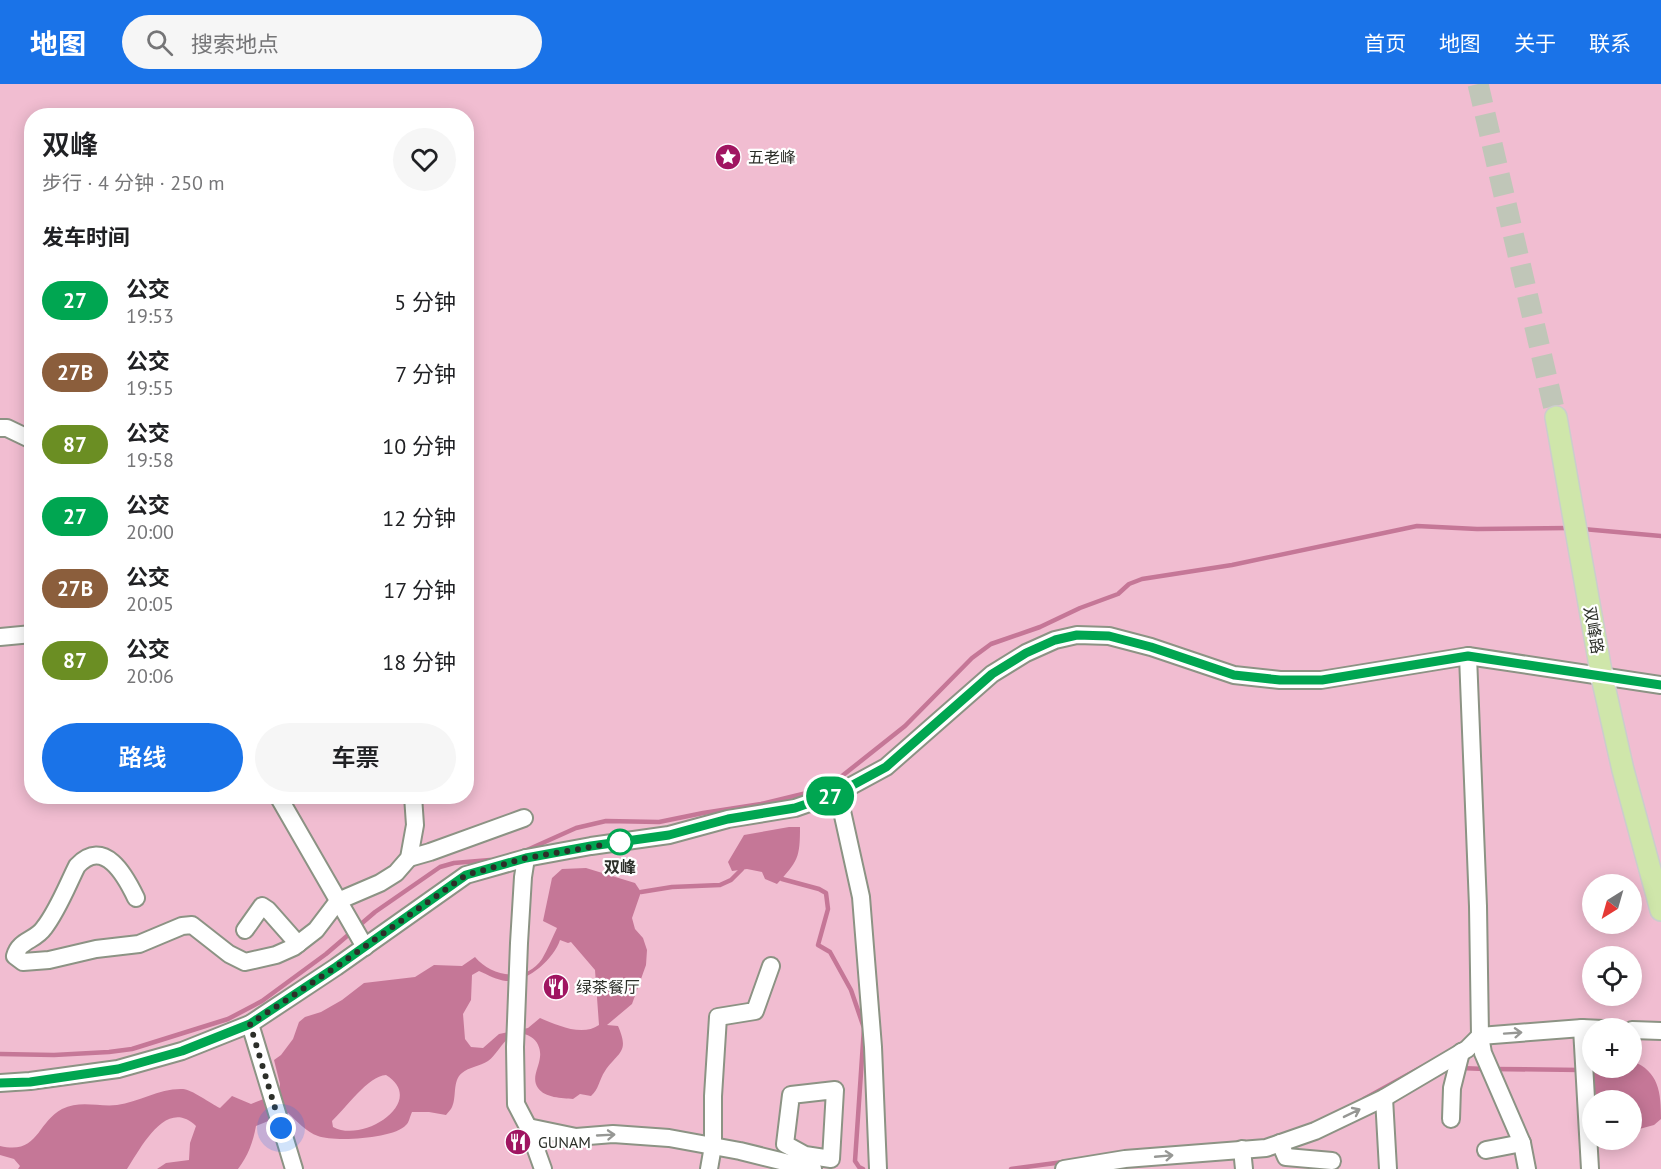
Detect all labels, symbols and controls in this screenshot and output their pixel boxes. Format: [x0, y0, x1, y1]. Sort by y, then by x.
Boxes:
search box [122, 15, 542, 69]
text: 地图 [30, 25, 86, 62]
icon: search [143, 26, 176, 59]
text: 搜索地点 [191, 30, 279, 58]
text: 首页 [1364, 30, 1406, 57]
text: 地图 [1439, 30, 1481, 57]
text: 关于 [1514, 30, 1556, 57]
text: 联系 [1589, 30, 1631, 57]
text: 双峰 [42, 126, 98, 163]
button: heart [393, 128, 456, 191]
place icon: 五老峰 [713, 142, 743, 172]
place label: 五老峰 [748, 147, 796, 167]
text: 步行 · 4 分钟 · 250 m [42, 170, 225, 196]
text: 发车时间 [42, 223, 130, 251]
text: 公交 [126, 275, 170, 303]
text: 27 [63, 287, 87, 314]
text: 5 分钟 [394, 288, 456, 316]
text: 19:53 [126, 303, 174, 329]
text: 公交 [126, 347, 170, 375]
text: 27B [57, 359, 93, 386]
text: 7 分钟 [395, 360, 456, 388]
text: 19:55 [126, 375, 174, 401]
text: 公交 [126, 419, 170, 447]
text: 87 [63, 431, 87, 458]
text: 10 分钟 [382, 432, 456, 460]
text: 19:58 [126, 447, 174, 473]
text: 公交 [126, 491, 170, 519]
text: 27 [63, 503, 87, 530]
text: 12 分钟 [382, 504, 456, 532]
text: 20:00 [126, 519, 174, 545]
text: 公交 [126, 563, 170, 591]
text: 27B [57, 575, 93, 602]
text: 17 分钟 [383, 576, 456, 604]
text: 20:05 [126, 591, 174, 617]
street label: 双峰路 [1580, 605, 1608, 655]
text: 公交 [126, 635, 170, 663]
text: 87 [63, 647, 87, 674]
text: 18 分钟 [382, 648, 456, 676]
text: 20:06 [126, 663, 174, 689]
button: 路线 [42, 723, 243, 792]
button: 车票 [255, 723, 456, 792]
line badge: 27 [803, 776, 857, 816]
text: 27 [818, 783, 842, 810]
marker: 双峰 [607, 829, 633, 855]
place label: 双峰 [604, 857, 636, 877]
north arrow [1582, 874, 1642, 934]
map controls [1582, 874, 1642, 1150]
button: locate [1582, 946, 1642, 1006]
restaurant icon: 绿茶餐厅 [541, 972, 571, 1002]
place label: 绿茶餐厅 [576, 977, 640, 997]
button: + [1582, 1018, 1642, 1078]
one-way arrow [1502, 1028, 1522, 1039]
button: − [1582, 1090, 1642, 1150]
one-way arrow [1342, 1107, 1360, 1119]
your location [266, 1113, 296, 1143]
restaurant icon: GUNAM [503, 1127, 533, 1157]
one-way arrow [596, 1130, 616, 1141]
place label: GUNAM [538, 1132, 591, 1152]
one-way arrow [1153, 1150, 1173, 1161]

